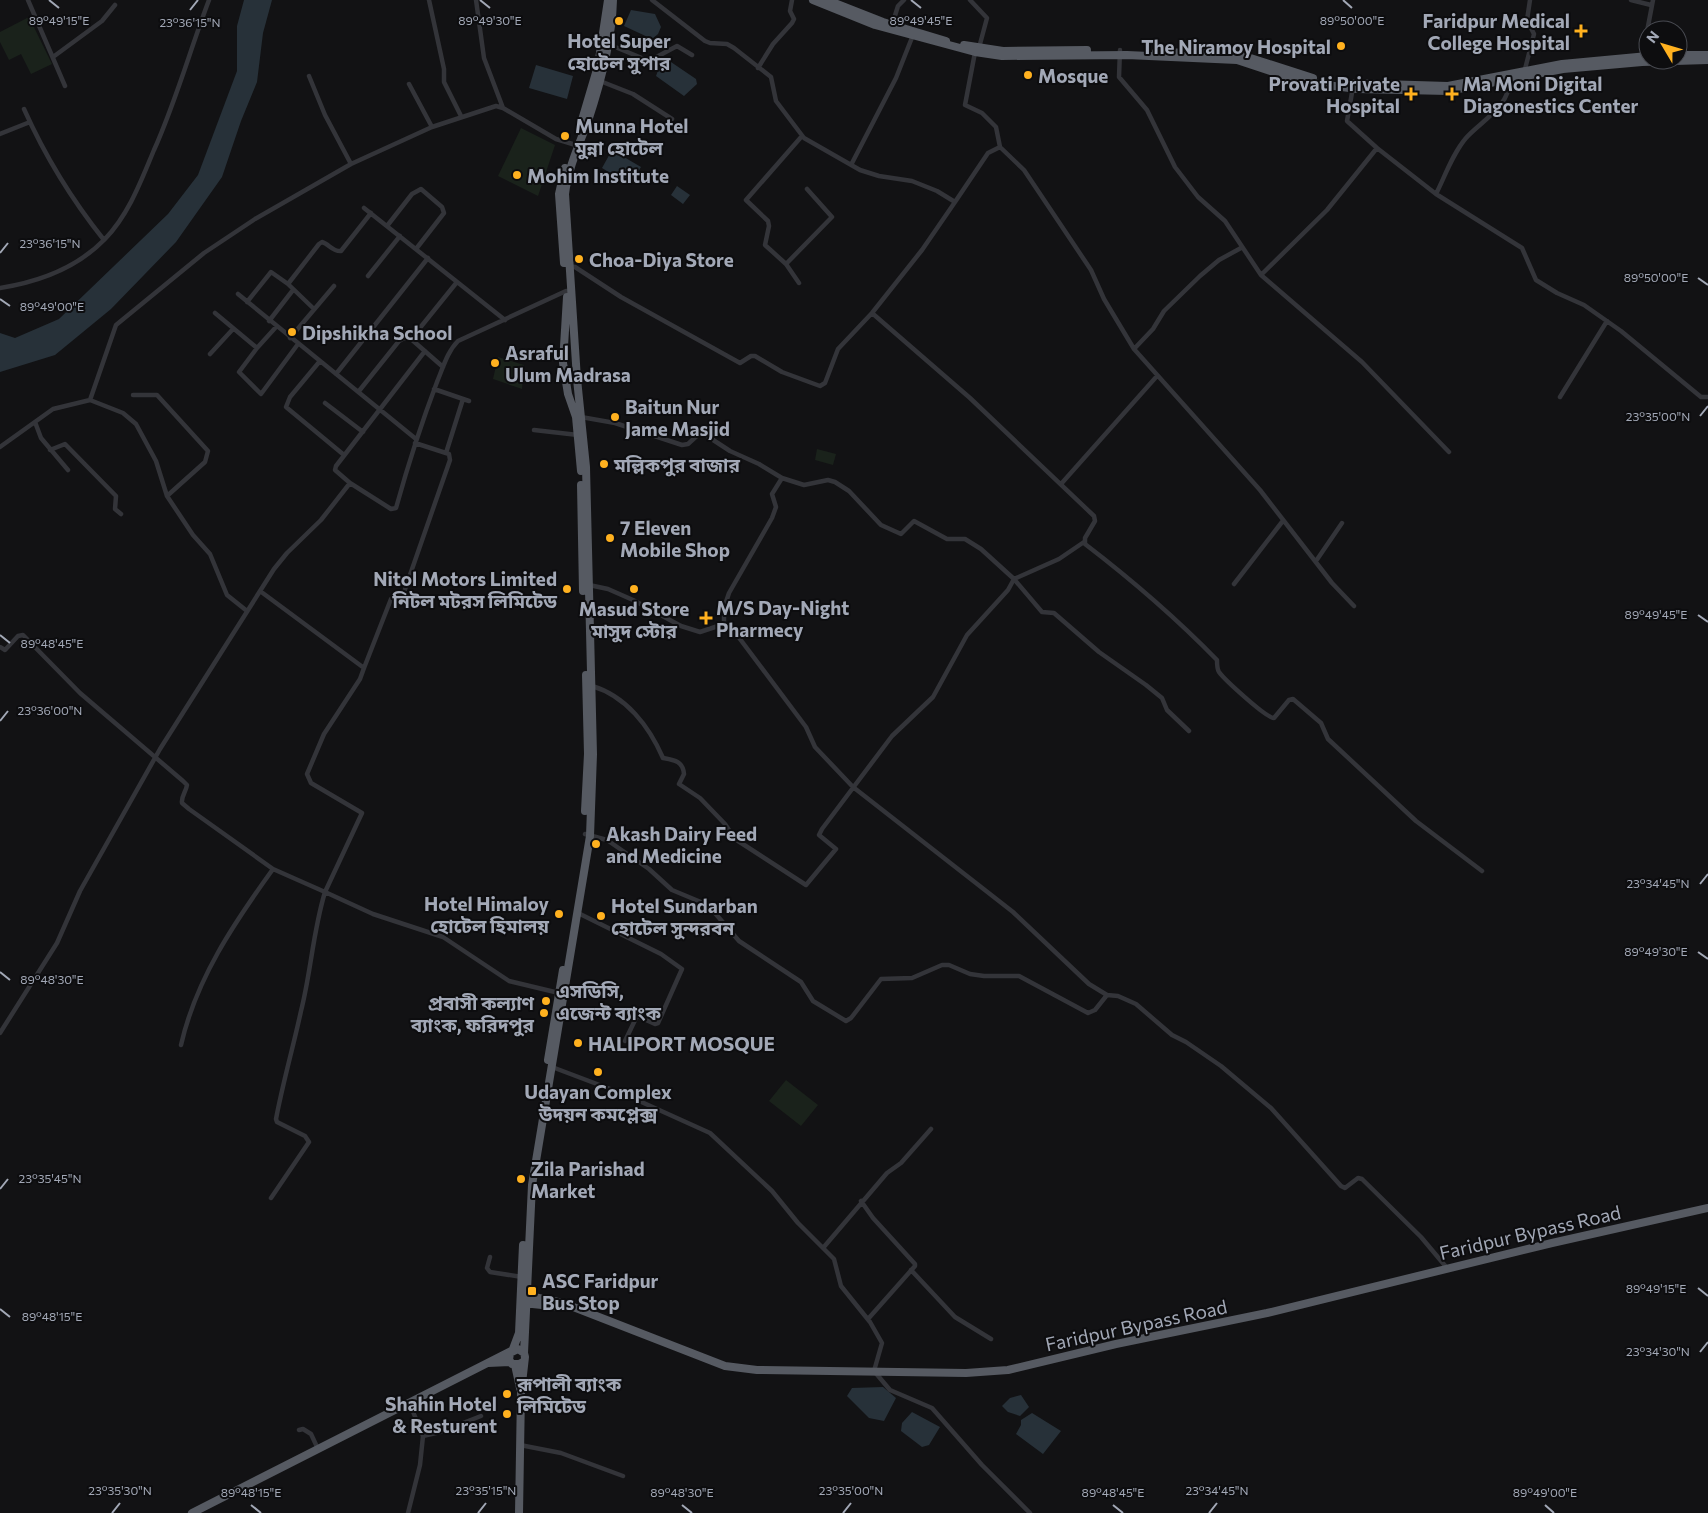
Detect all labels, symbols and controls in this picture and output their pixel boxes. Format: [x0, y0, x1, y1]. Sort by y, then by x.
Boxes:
place label: Faridpur Medical College Hospital [1423, 9, 1570, 54]
text: 89°49'15"E [29, 13, 89, 27]
text: 89°49'30"E [458, 13, 522, 27]
text: 89°49'45"E [890, 13, 952, 27]
text: 89°50'00"E [1320, 13, 1384, 27]
text: 23°36'15"N [159, 15, 221, 29]
marker: Hotel Super হোটেল সুপার [613, 15, 625, 27]
north arrow [1638, 20, 1688, 70]
marker: Faridpur Medical College Hospital [1574, 24, 1588, 38]
text: N [1642, 27, 1662, 46]
place label: Hotel Super হোটেল সুপার [567, 29, 671, 75]
place label: The Niramoy Hospital [1141, 35, 1331, 58]
marker: The Niramoy Hospital [1335, 40, 1347, 52]
place label: Mosque [1038, 64, 1108, 87]
marker: Mosque [1022, 69, 1034, 81]
place label: Provati Private Hospital [1268, 72, 1400, 117]
place label: Ma Moni Digital Diagonestics Center [1463, 72, 1639, 117]
marker: Provati Private Hospital [1404, 87, 1418, 101]
marker: Ma Moni Digital Diagonestics Center [1445, 87, 1459, 101]
place label: Munna Hotel মুন্না হোটেল [574, 114, 688, 160]
marker: Munna Hotel মুন্না হোটেল [559, 130, 571, 142]
place label: Mohim Institute [527, 164, 669, 187]
marker: Mohim Institute [511, 169, 523, 181]
text: 23°36'15"N [19, 236, 81, 250]
place label: Choa-Diya Store [589, 248, 734, 271]
marker: Choa-Diya Store [573, 253, 585, 265]
text: 89°50'00"E [1624, 270, 1688, 284]
text: 89°49'00"E [20, 299, 84, 313]
place label: Dipshikha School [302, 321, 452, 344]
marker: Dipshikha School [286, 326, 298, 338]
place label: Asraful Ulum Madrasa [505, 341, 631, 386]
marker: Asraful Ulum Madrasa [489, 357, 501, 369]
place label: Baitun Nur Jame Masjid [625, 395, 730, 440]
text: 23°35'00"N [1626, 409, 1690, 423]
marker: Baitun Nur Jame Masjid [609, 411, 621, 423]
place label: মল্লিকপুর বাজার [613, 453, 740, 477]
marker: মল্লিকপুর বাজার [598, 458, 610, 470]
place label: 7 Eleven Mobile Shop [620, 516, 730, 561]
marker: 7 Eleven Mobile Shop [604, 532, 616, 544]
place label: Nitol Motors Limited নিটল মটরস লিমিটেড [373, 567, 557, 612]
marker: Nitol Motors Limited নিটল মটরস লিমিটেড [561, 583, 573, 595]
marker: Masud Store মাসুদ স্টোর [628, 583, 640, 595]
place label: M/S Day-Night Pharmecy [716, 596, 849, 641]
place label: Masud Store মাসুদ স্টোর [579, 597, 689, 643]
text: 89°49'45"E [1625, 607, 1687, 621]
marker: M/S Day-Night Pharmecy [700, 612, 712, 624]
text: 89°48'45"E [21, 636, 83, 650]
text: 23°36'00"N [18, 703, 82, 717]
place label: Akash Dairy Feed and Medicine [606, 822, 757, 867]
marker: Akash Dairy Feed and Medicine [590, 838, 602, 850]
text: 23°34'45"N [1626, 876, 1690, 890]
place label: Hotel Himaloy হোটেল হিমালয় [424, 892, 550, 937]
place label: Hotel Sundarban হোটেল সুন্দরবন [611, 894, 758, 940]
marker: Hotel Himaloy হোটেল হিমালয় [553, 908, 565, 920]
marker: Hotel Sundarban হোটেল সুন্দরবন [595, 910, 607, 922]
text: 89°49'30"E [1624, 944, 1688, 958]
text: 89°48'30"E [20, 972, 84, 986]
place label: এসডিসি, এজেন্ট ব্যাংক [556, 979, 661, 1024]
place label: প্রবাসী কল্যাণ ব্যাংক, ফরিদপুর [410, 991, 535, 1037]
marker: এসডিসি, এজেন্ট ব্যাংক [540, 995, 552, 1007]
marker: প্রবাসী কল্যাণ ব্যাংক, ফরিদপুর [538, 1007, 550, 1019]
place label: HALIPORT MOSQUE [588, 1032, 775, 1055]
marker: HALIPORT MOSQUE [572, 1037, 584, 1049]
marker: Udayan Complex উদয়ন কমপ্লেক্স [592, 1066, 604, 1078]
place label: Udayan Complex উদয়ন কমপ্লেক্স [524, 1080, 672, 1125]
place label: Zila Parishad Market [531, 1157, 645, 1202]
text: 23°35'45"N [19, 1171, 81, 1185]
marker: Zila Parishad Market [515, 1173, 527, 1185]
street label: Faridpur Bypass Road [1437, 1200, 1623, 1264]
place label: ASC Faridpur Bus Stop [542, 1269, 659, 1314]
text: 89°49'15"E [1626, 1281, 1686, 1295]
marker: ASC Faridpur Bus Stop [526, 1285, 538, 1297]
street label: Faridpur Bypass Road [1043, 1294, 1229, 1356]
text: 89°48'15"E [22, 1309, 82, 1323]
text: 23°34'30"N [1626, 1344, 1690, 1358]
place label: রূপালী ব্যাংক লিমিটেড [516, 1372, 622, 1417]
marker: রূপালী ব্যাংক লিমিটেড [501, 1388, 513, 1400]
place label: Shahin Hotel & Resturent [385, 1392, 497, 1437]
marker: Shahin Hotel & Resturent [501, 1408, 513, 1420]
text: 23°35'30"N [88, 1483, 152, 1497]
text: 23°35'15"N [456, 1483, 516, 1497]
text: 23°35'00"N [819, 1483, 883, 1497]
text: 23°34'45"N [1185, 1483, 1249, 1497]
text: 89°48'15"E [221, 1485, 281, 1499]
text: 89°48'30"E [650, 1485, 714, 1499]
text: 89°48'45"E [1082, 1485, 1144, 1499]
text: 89°49'00"E [1513, 1485, 1577, 1499]

